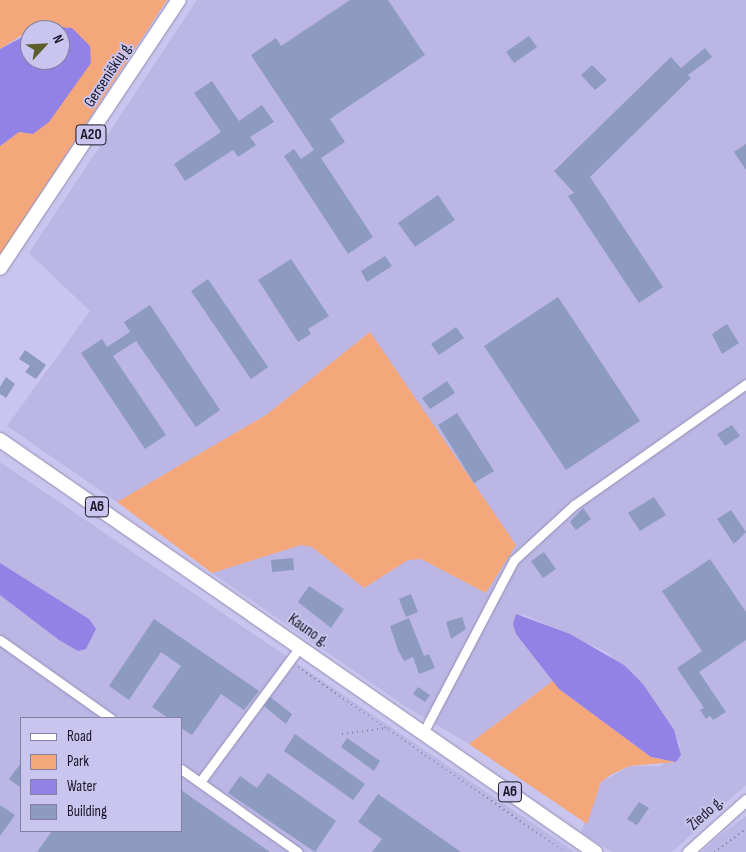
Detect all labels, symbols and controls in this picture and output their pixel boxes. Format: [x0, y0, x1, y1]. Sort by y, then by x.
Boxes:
north arrow [20, 20, 70, 70]
text: N [49, 32, 67, 46]
street label: Gerseniškių g. [81, 39, 137, 111]
road number: A20 [75, 122, 107, 148]
road number: A6 [84, 494, 110, 520]
street label: Kauno g. [284, 610, 332, 652]
legend [20, 717, 182, 832]
text: Road [67, 727, 92, 746]
text: Park [67, 752, 89, 771]
text: Water [67, 777, 97, 796]
road number: A6 [498, 780, 522, 804]
street label: Žiedo g. [684, 793, 728, 835]
text: Building [67, 802, 107, 821]

